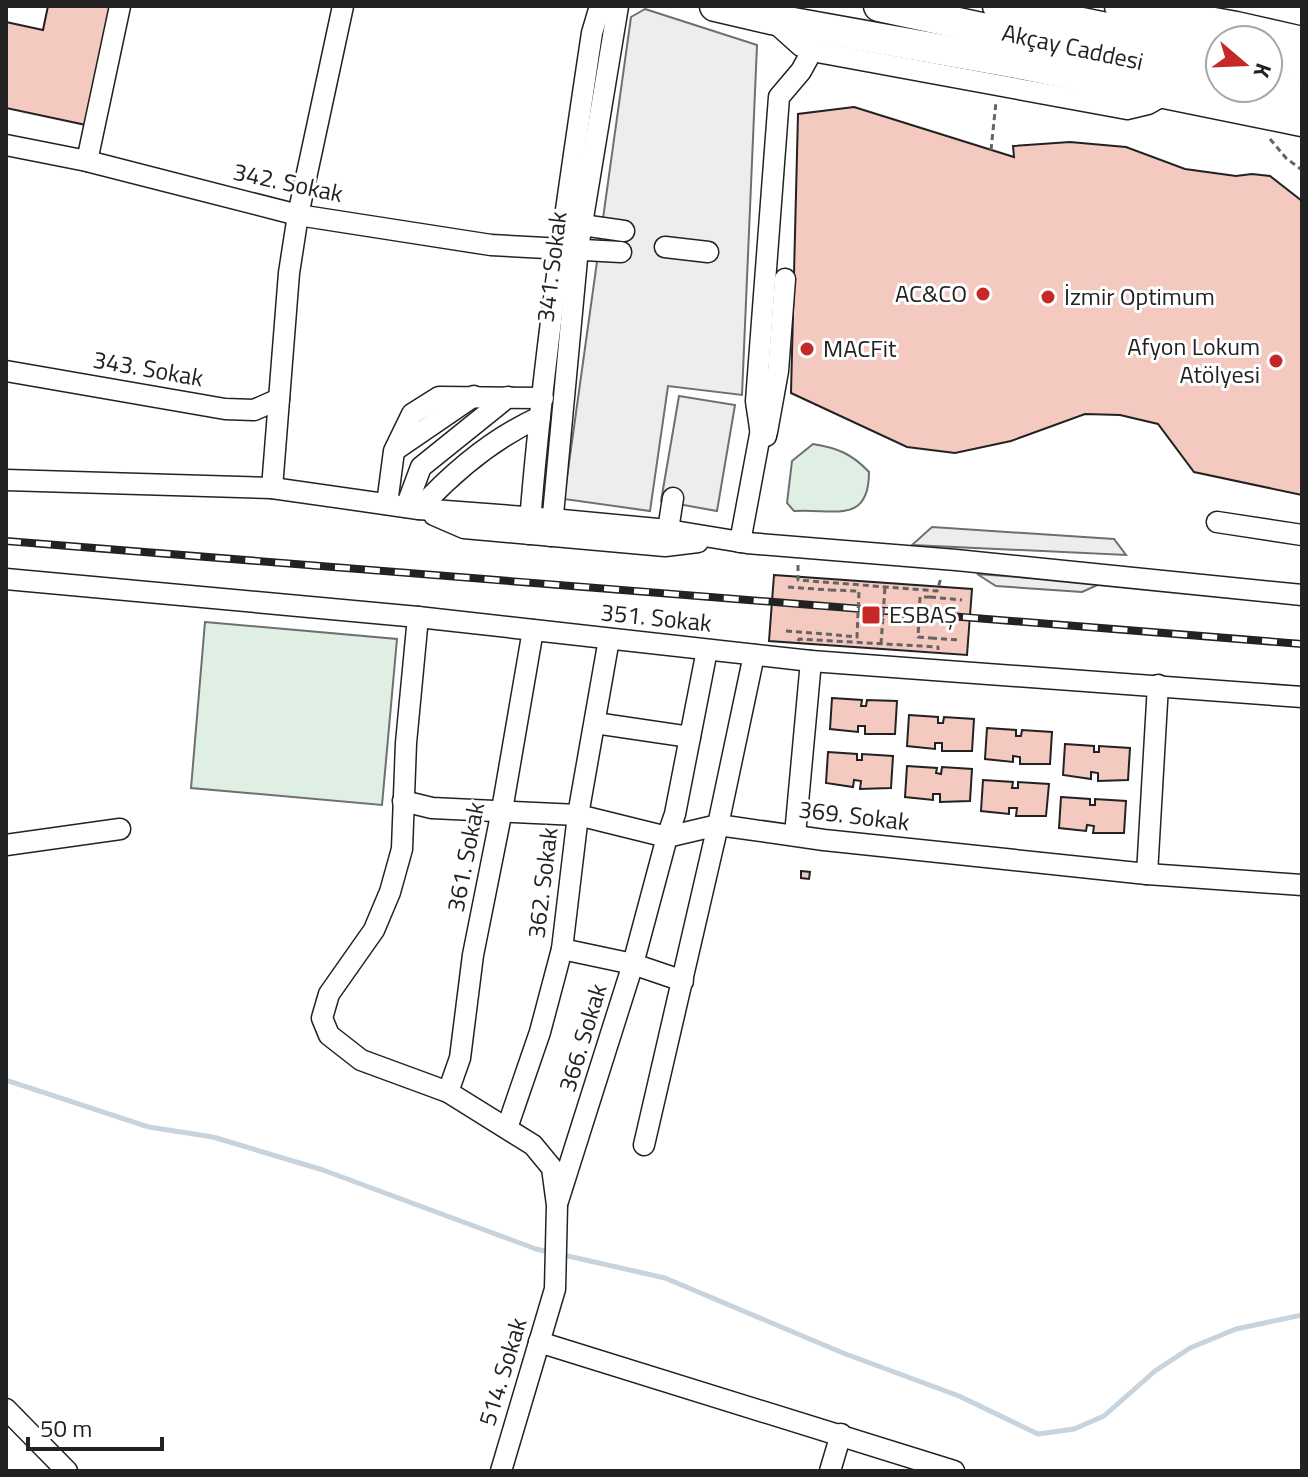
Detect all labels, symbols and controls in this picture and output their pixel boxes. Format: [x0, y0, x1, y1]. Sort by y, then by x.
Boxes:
street label: Akçay Caddesi [999, 14, 1147, 79]
north arrow [1204, 24, 1284, 104]
text: K [1245, 59, 1281, 82]
street label: 342. Sokak [230, 153, 347, 211]
street label: 341. Sokak [526, 209, 576, 324]
place label: AC&CO [895, 275, 967, 311]
place label: İzmir Optimum [1064, 278, 1215, 314]
marker: AC&CO [974, 285, 992, 303]
marker: İzmir Optimum [1039, 288, 1057, 306]
place label: Afyon Lokum Atölyesi [1127, 328, 1260, 392]
place label: MACFit [823, 330, 897, 366]
marker: MACFit [798, 340, 816, 358]
street label: 343. Sokak [90, 341, 207, 396]
marker: Afyon Lokum Atölyesi [1267, 352, 1285, 370]
street label: 351. Sokak [599, 593, 714, 641]
place label: ESBAŞ [889, 596, 957, 632]
marker: ESBAŞ [860, 604, 882, 626]
street label: 369. Sokak [797, 790, 912, 840]
street label: 361. Sokak [437, 798, 493, 915]
street label: 362. Sokak [517, 825, 567, 940]
street label: 366. Sokak [549, 979, 616, 1096]
street label: 514. Sokak [469, 1313, 536, 1430]
scale bar [28, 1401, 162, 1451]
text: 50 m [40, 1410, 92, 1446]

